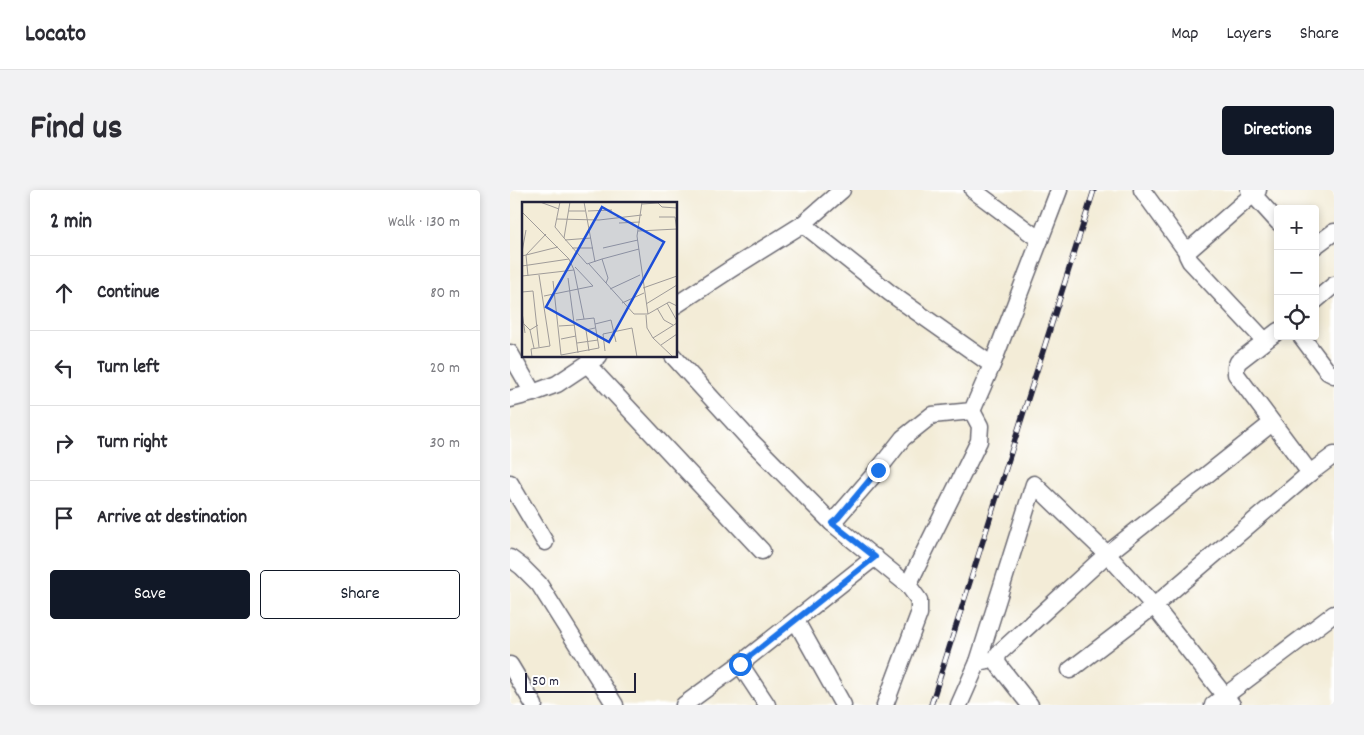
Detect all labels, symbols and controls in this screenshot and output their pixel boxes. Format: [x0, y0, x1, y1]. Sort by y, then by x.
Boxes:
text: Locato [25, 18, 86, 52]
text: Map [1171, 22, 1198, 47]
text: Layers [1226, 22, 1272, 47]
text: Share [1300, 22, 1339, 47]
text: Find us [30, 105, 122, 155]
button: Directions [1222, 106, 1334, 155]
inset map [522, 202, 678, 358]
map controls [1274, 205, 1319, 340]
button: + [1274, 205, 1319, 250]
text: 2 min [50, 208, 92, 238]
text: Walk · 130 m [388, 211, 460, 234]
button: − [1274, 250, 1319, 295]
icon: ahead [50, 279, 78, 307]
text: Continue [97, 280, 159, 307]
text: 80 m [430, 282, 460, 305]
button: locate [1274, 295, 1319, 340]
icon: left [50, 354, 78, 382]
text: Turn left [97, 355, 160, 382]
text: 20 m [430, 357, 460, 380]
icon: right [50, 429, 78, 457]
text: Turn right [97, 430, 168, 457]
text: 30 m [430, 432, 460, 455]
route end [867, 459, 890, 482]
icon: arrive [50, 504, 78, 532]
text: Arrive at destination [97, 505, 247, 532]
button: Save [50, 570, 250, 619]
button: Share [260, 570, 460, 619]
route start [729, 653, 752, 676]
scale bar [525, 670, 636, 693]
text: 50 m [532, 672, 559, 692]

